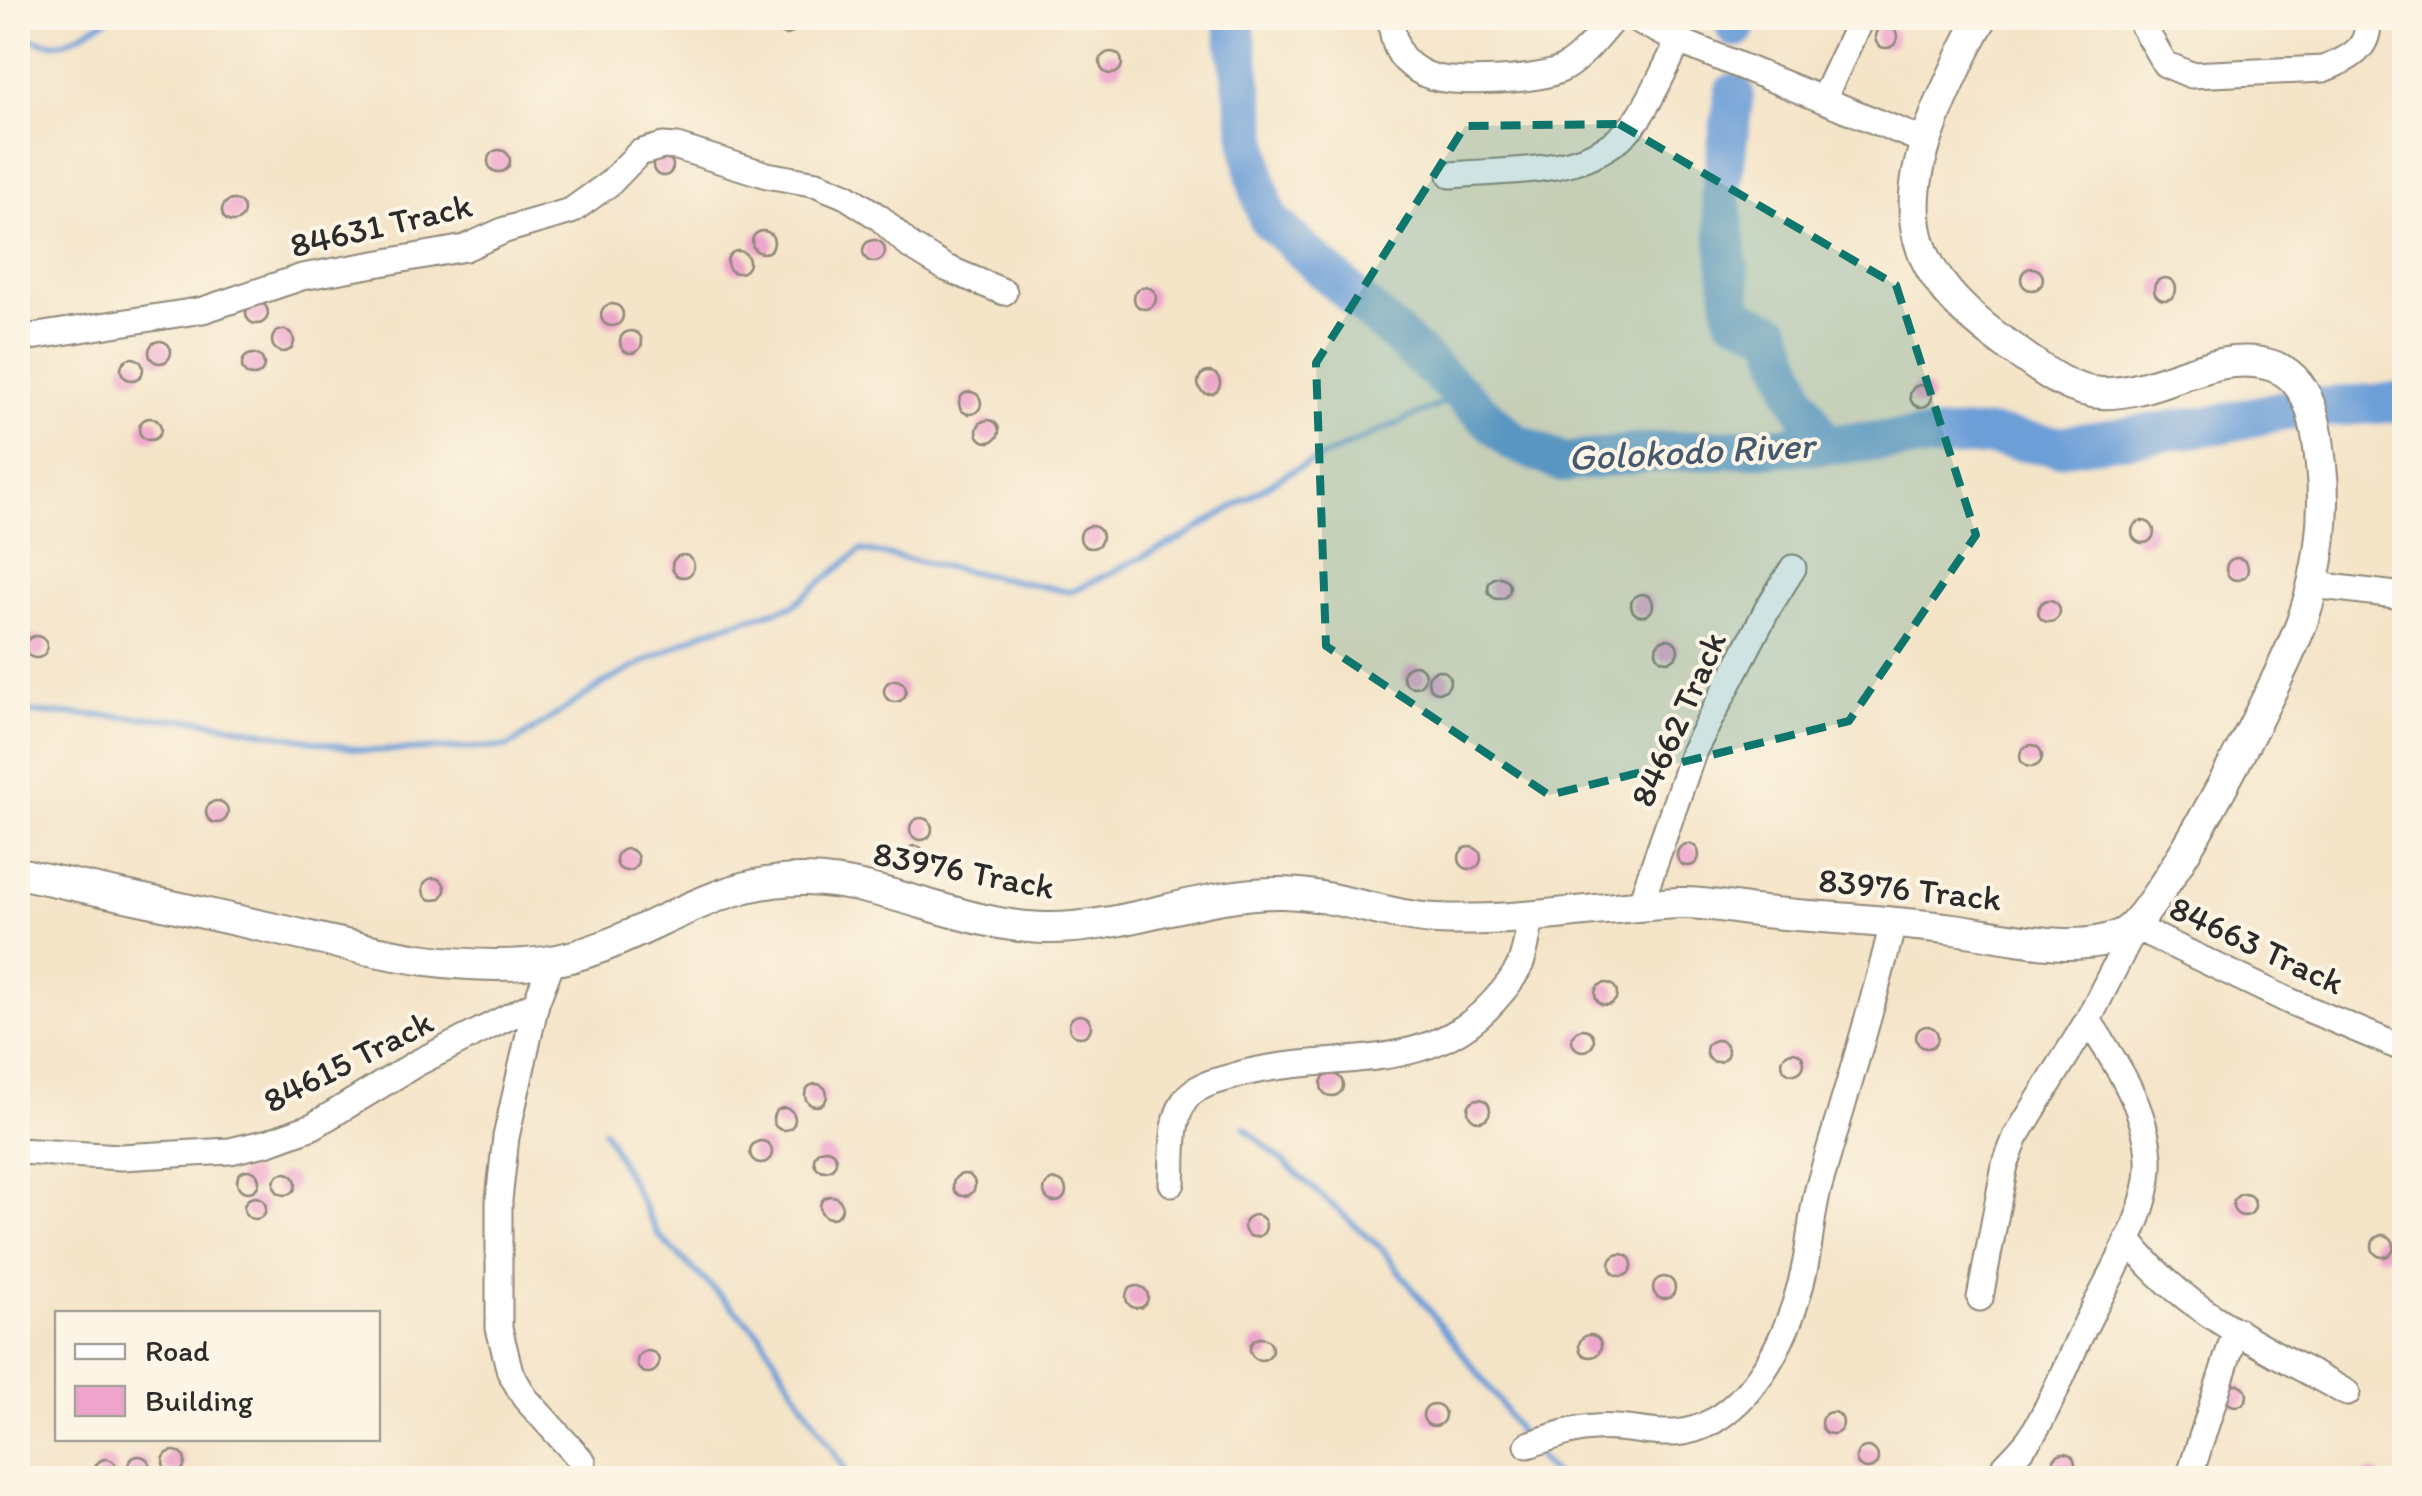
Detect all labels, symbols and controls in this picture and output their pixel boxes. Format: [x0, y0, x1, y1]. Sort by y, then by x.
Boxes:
street label: 84631 Track [286, 184, 476, 266]
water label: Golokodo River [1567, 421, 1819, 480]
street label: 84662 Track [1621, 625, 1735, 813]
street label: 83976 Track [870, 832, 1058, 908]
street label: 83976 Track [1817, 859, 2003, 919]
street label: 84663 Track [2163, 886, 2351, 1004]
street label: 84615 Track [256, 1000, 440, 1122]
legend [55, 1311, 380, 1441]
text: Road [145, 1332, 210, 1369]
text: Building [145, 1382, 254, 1419]

